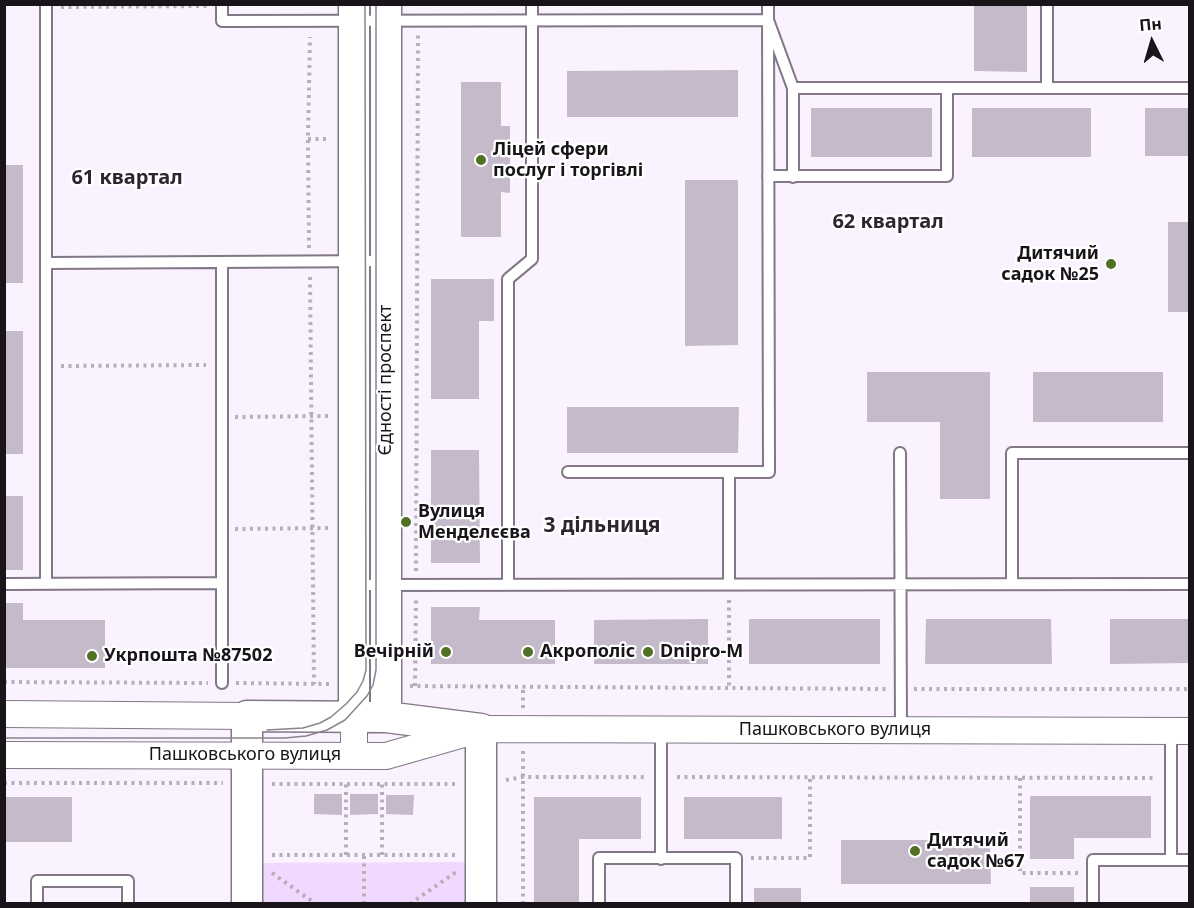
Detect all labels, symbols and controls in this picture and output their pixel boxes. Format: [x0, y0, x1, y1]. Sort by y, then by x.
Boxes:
north arrow [1122, 12, 1182, 72]
text: Пн [1138, 12, 1163, 36]
place label: Ліцей сфери послуг і торгівлі [493, 139, 643, 182]
marker: Ліцей сфери послуг і торгівлі [474, 153, 488, 167]
district label: 61 квартал [71, 166, 183, 190]
district label: 62 квартал [832, 210, 944, 234]
place label: Дитячий садок №25 [1001, 243, 1099, 286]
marker: Дитячий садок №25 [1104, 257, 1118, 271]
street label: Єдності проспект [375, 305, 397, 455]
place label: Вулиця Менделєєва [418, 501, 531, 544]
district label: 3 дільниця [543, 513, 661, 539]
marker: Вулиця Менделєєва [399, 515, 413, 529]
place label: Вечірній [354, 641, 434, 663]
place label: Акрополіс [540, 641, 635, 663]
place label: Dnipro-M [660, 641, 743, 663]
place label: Укрпошта №87502 [104, 645, 272, 667]
marker: Вечірній [439, 645, 453, 659]
marker: Акрополіс [521, 645, 535, 659]
marker: Dnipro-M [641, 645, 655, 659]
marker: Укрпошта №87502 [85, 649, 99, 663]
street label: Пашковського вулиця [739, 719, 931, 741]
street label: Пашковського вулиця [149, 744, 341, 766]
place label: Дитячий садок №67 [927, 830, 1025, 872]
marker: Дитячий садок №67 [908, 844, 922, 858]

